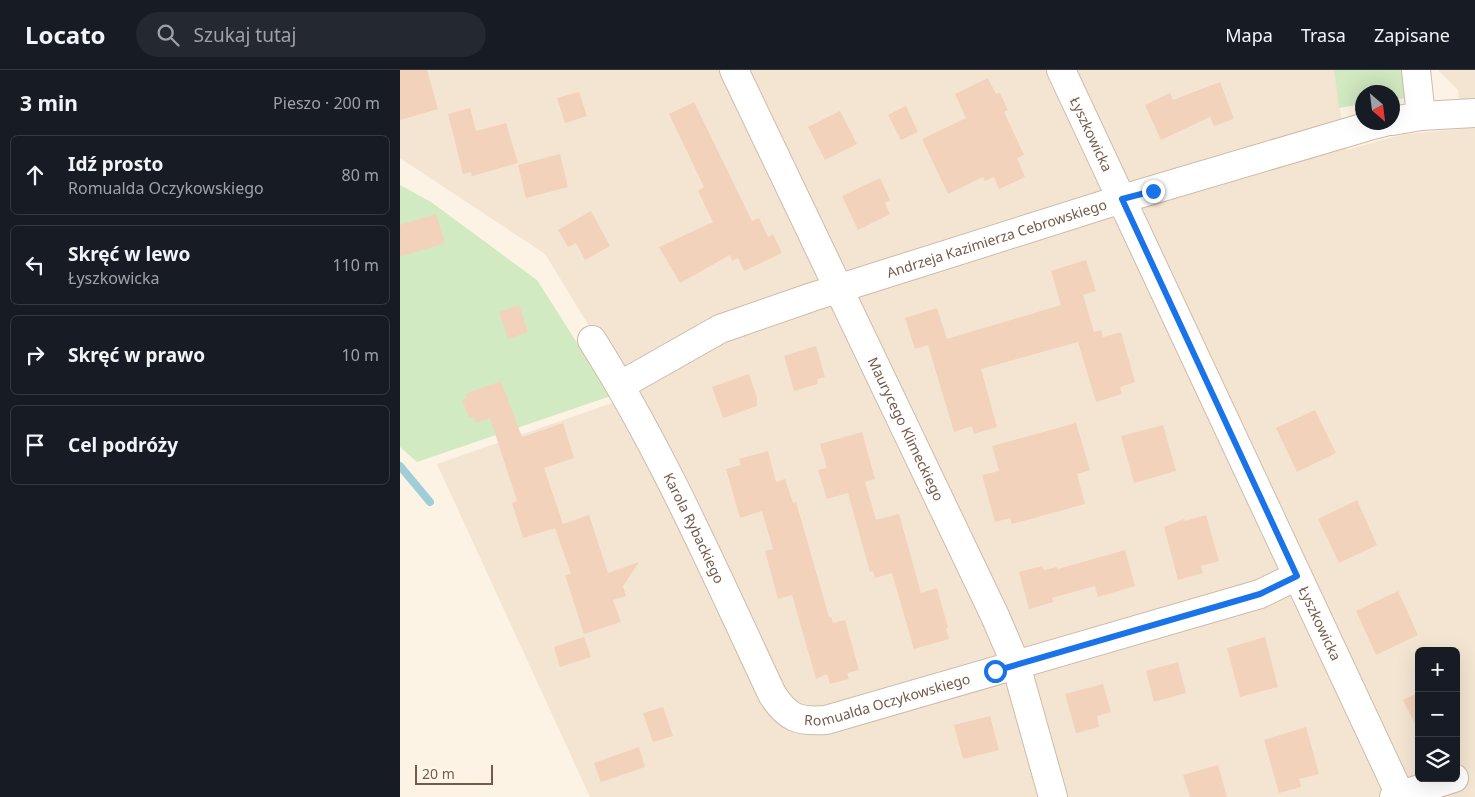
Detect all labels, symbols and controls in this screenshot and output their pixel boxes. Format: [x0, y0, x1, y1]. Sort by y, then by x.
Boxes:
search box [136, 12, 486, 57]
text: Locato [25, 18, 106, 51]
icon: search [154, 21, 182, 49]
text: Szukaj tutaj [194, 22, 296, 48]
text: Mapa [1225, 23, 1273, 47]
text: Trasa [1301, 23, 1346, 47]
text: Zapisane [1374, 23, 1450, 47]
north arrow [1355, 85, 1400, 130]
text: 3 min [20, 89, 78, 117]
text: Pieszo · 200 m [273, 92, 380, 114]
street label: Łyszkowicka [1066, 94, 1117, 174]
text: Idź prosto [68, 151, 163, 177]
icon: ahead [21, 161, 49, 189]
text: 80 m [342, 164, 379, 186]
text: Romualda Oczykowskiego [68, 177, 264, 199]
route end [1142, 180, 1165, 203]
street label: Andrzeja Kazimierza Cebrowskiego [884, 194, 1109, 282]
text: Skręć w lewo [68, 241, 190, 267]
icon: left [21, 251, 49, 279]
text: 110 m [332, 254, 379, 276]
text: Łyszkowicka [68, 267, 160, 289]
icon: right [21, 341, 49, 369]
text: Skręć w prawo [68, 342, 205, 368]
text: 10 m [342, 344, 379, 366]
street label: Maurycego Klimeckiego [864, 354, 949, 504]
icon: arrive [21, 431, 49, 459]
text: Cel podróży [68, 432, 178, 458]
street label: Karola Rybackiego [659, 469, 729, 586]
street label: Łyszkowicka [1295, 583, 1346, 664]
map controls [1415, 647, 1460, 782]
button: + [1415, 647, 1460, 692]
route start [984, 660, 1007, 683]
street label: Romualda Oczykowskiego [804, 669, 972, 730]
button: − [1415, 692, 1460, 737]
button: layers [1415, 737, 1460, 782]
scale bar [415, 762, 492, 785]
text: 20 m [422, 764, 455, 783]

